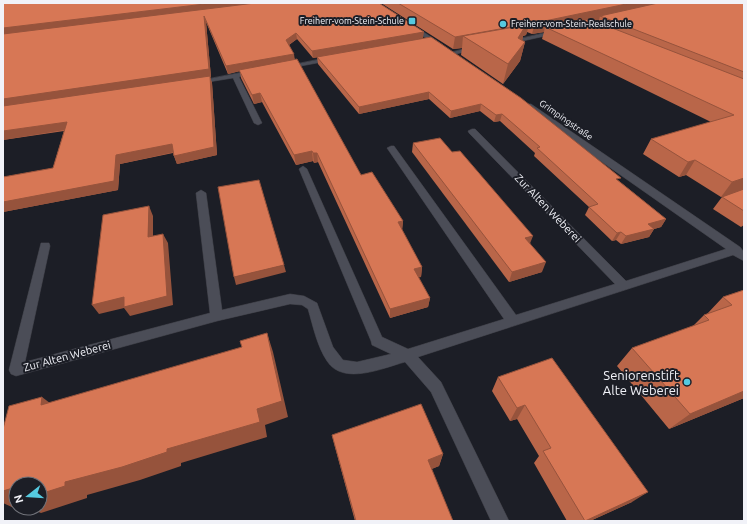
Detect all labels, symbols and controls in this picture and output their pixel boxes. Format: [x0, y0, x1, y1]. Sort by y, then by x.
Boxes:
place label: Freiherr-vom-Stein-Schule [300, 16, 404, 26]
marker: Freiherr-vom-Stein-Schule [407, 16, 417, 26]
marker: Freiherr-vom-Stein-Realschule [498, 19, 508, 29]
place label: Freiherr-vom-Stein-Realschule [511, 19, 632, 29]
street label: Grimpingstraße [537, 98, 595, 142]
street label: Zur Alten Weberei [512, 172, 584, 244]
street label: Zur Alten Weberei [22, 339, 112, 373]
place label: Seniorenstift Alte Weberei [603, 368, 679, 397]
marker: Seniorenstift Alte Weberei [682, 377, 692, 387]
north arrow [8, 476, 48, 516]
text: N [11, 493, 25, 505]

